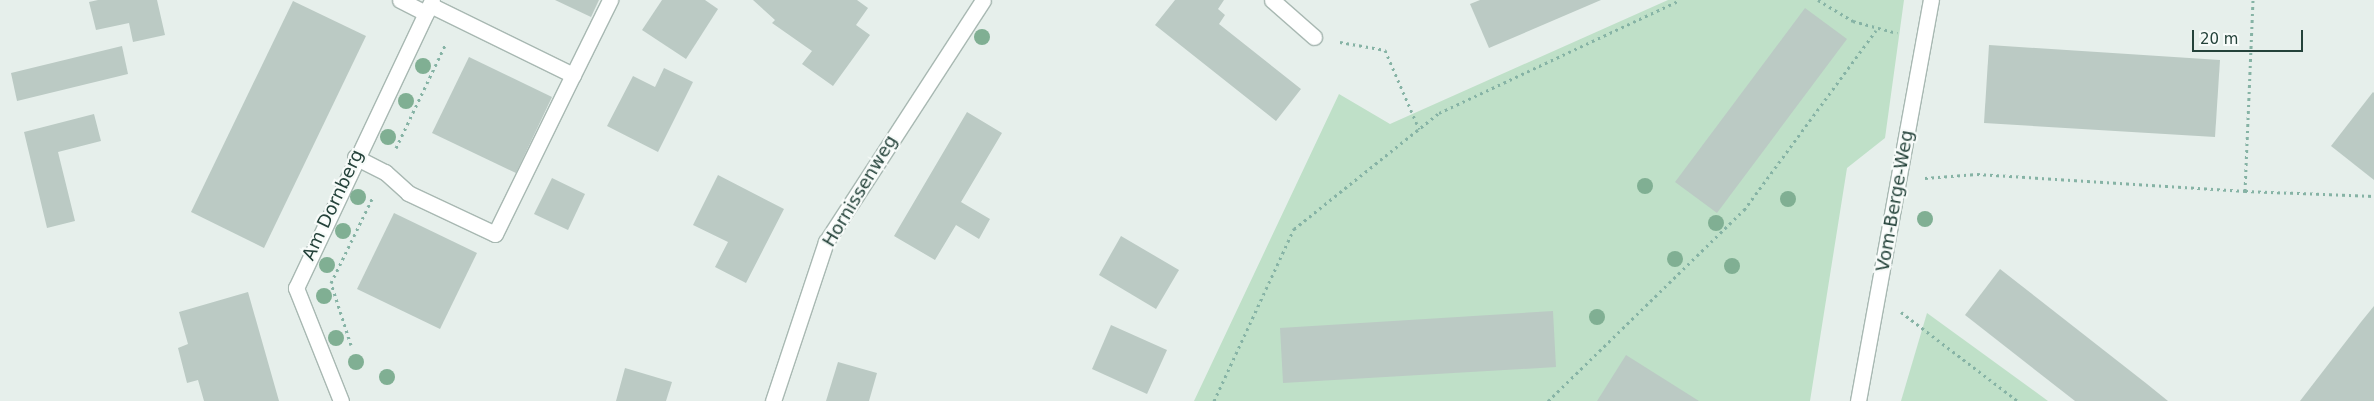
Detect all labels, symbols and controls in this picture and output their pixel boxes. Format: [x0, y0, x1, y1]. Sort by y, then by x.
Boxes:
scale bar [2194, 20, 2305, 52]
text: 20 m [2200, 30, 2238, 48]
street label: Vom-Berge-Weg [1872, 129, 1918, 273]
street label: Hornissenweg [818, 131, 902, 251]
street label: Am Dornberg [298, 146, 368, 264]

